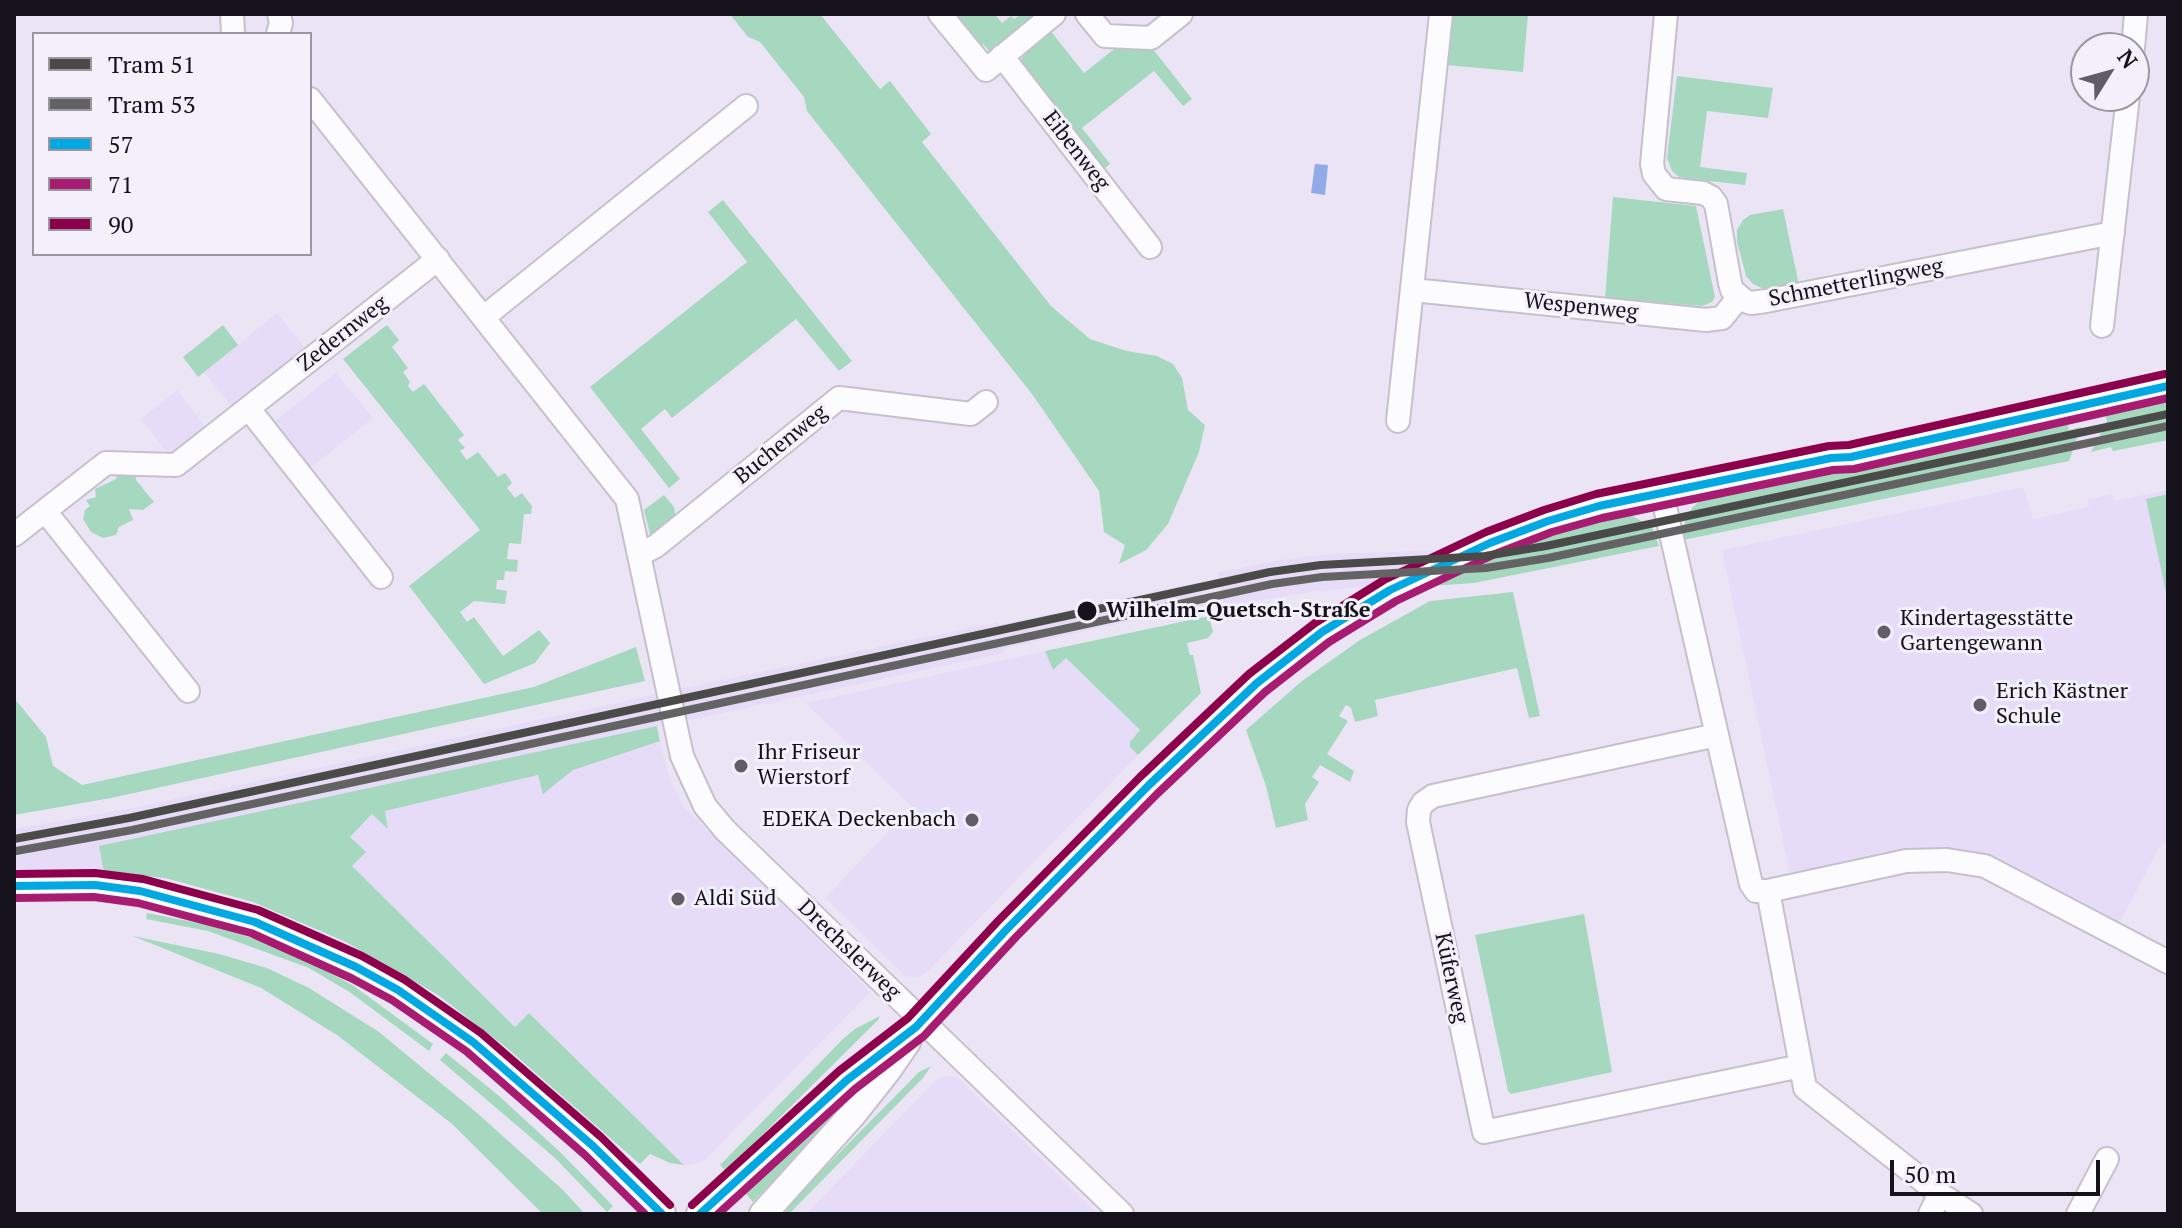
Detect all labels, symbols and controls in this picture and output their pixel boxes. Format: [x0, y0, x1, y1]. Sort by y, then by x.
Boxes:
legend [32, 32, 312, 256]
north arrow [2070, 32, 2150, 112]
text: N [2111, 43, 2145, 74]
text: Tram 51 [108, 48, 196, 80]
text: Tram 53 [108, 88, 196, 120]
street label: Eibenweg [1037, 106, 1115, 196]
text: 57 [108, 128, 134, 160]
text: 71 [108, 168, 134, 200]
text: 90 [108, 208, 134, 240]
street label: Schmetterlingweg [1767, 253, 1945, 313]
street label: Wespenweg [1523, 288, 1639, 326]
street label: Zedernweg [293, 291, 393, 377]
street label: Buchenweg [729, 400, 833, 490]
place label: Wilhelm-Quetsch-Straße [1106, 598, 1371, 624]
marker: Wilhelm-Quetsch-Straße [1075, 599, 1099, 623]
place label: Kindertagesstätte Gartengewann [1900, 606, 2073, 658]
marker: Kindertagesstätte Gartengewann [1875, 623, 1893, 641]
place label: Erich Kästner Schule [1996, 679, 2128, 730]
marker: Erich Kästner Schule [1971, 696, 1989, 714]
place label: Ihr Friseur Wierstorf [757, 740, 860, 792]
marker: Ihr Friseur Wierstorf [732, 757, 750, 775]
place label: EDEKA Deckenbach [762, 807, 956, 833]
marker: EDEKA Deckenbach [963, 811, 981, 829]
place label: Aldi Süd [694, 886, 776, 912]
marker: Aldi Süd [669, 890, 687, 908]
street label: Drechslerweg [792, 894, 906, 1006]
street label: Küferweg [1429, 930, 1473, 1026]
scale bar [1894, 1144, 2104, 1194]
text: 50 m [1904, 1158, 1956, 1190]

